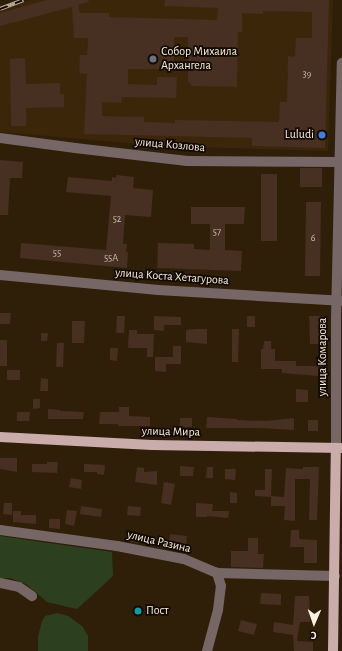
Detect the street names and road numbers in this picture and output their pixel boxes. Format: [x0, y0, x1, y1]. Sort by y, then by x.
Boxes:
street label: улица Козлова [134, 135, 206, 155]
street label: улица Коста Хетагурова [115, 266, 229, 288]
street label: улица Комарова [316, 318, 330, 396]
street label: улица Мира [142, 424, 200, 440]
street label: улица Разина [126, 528, 192, 556]

